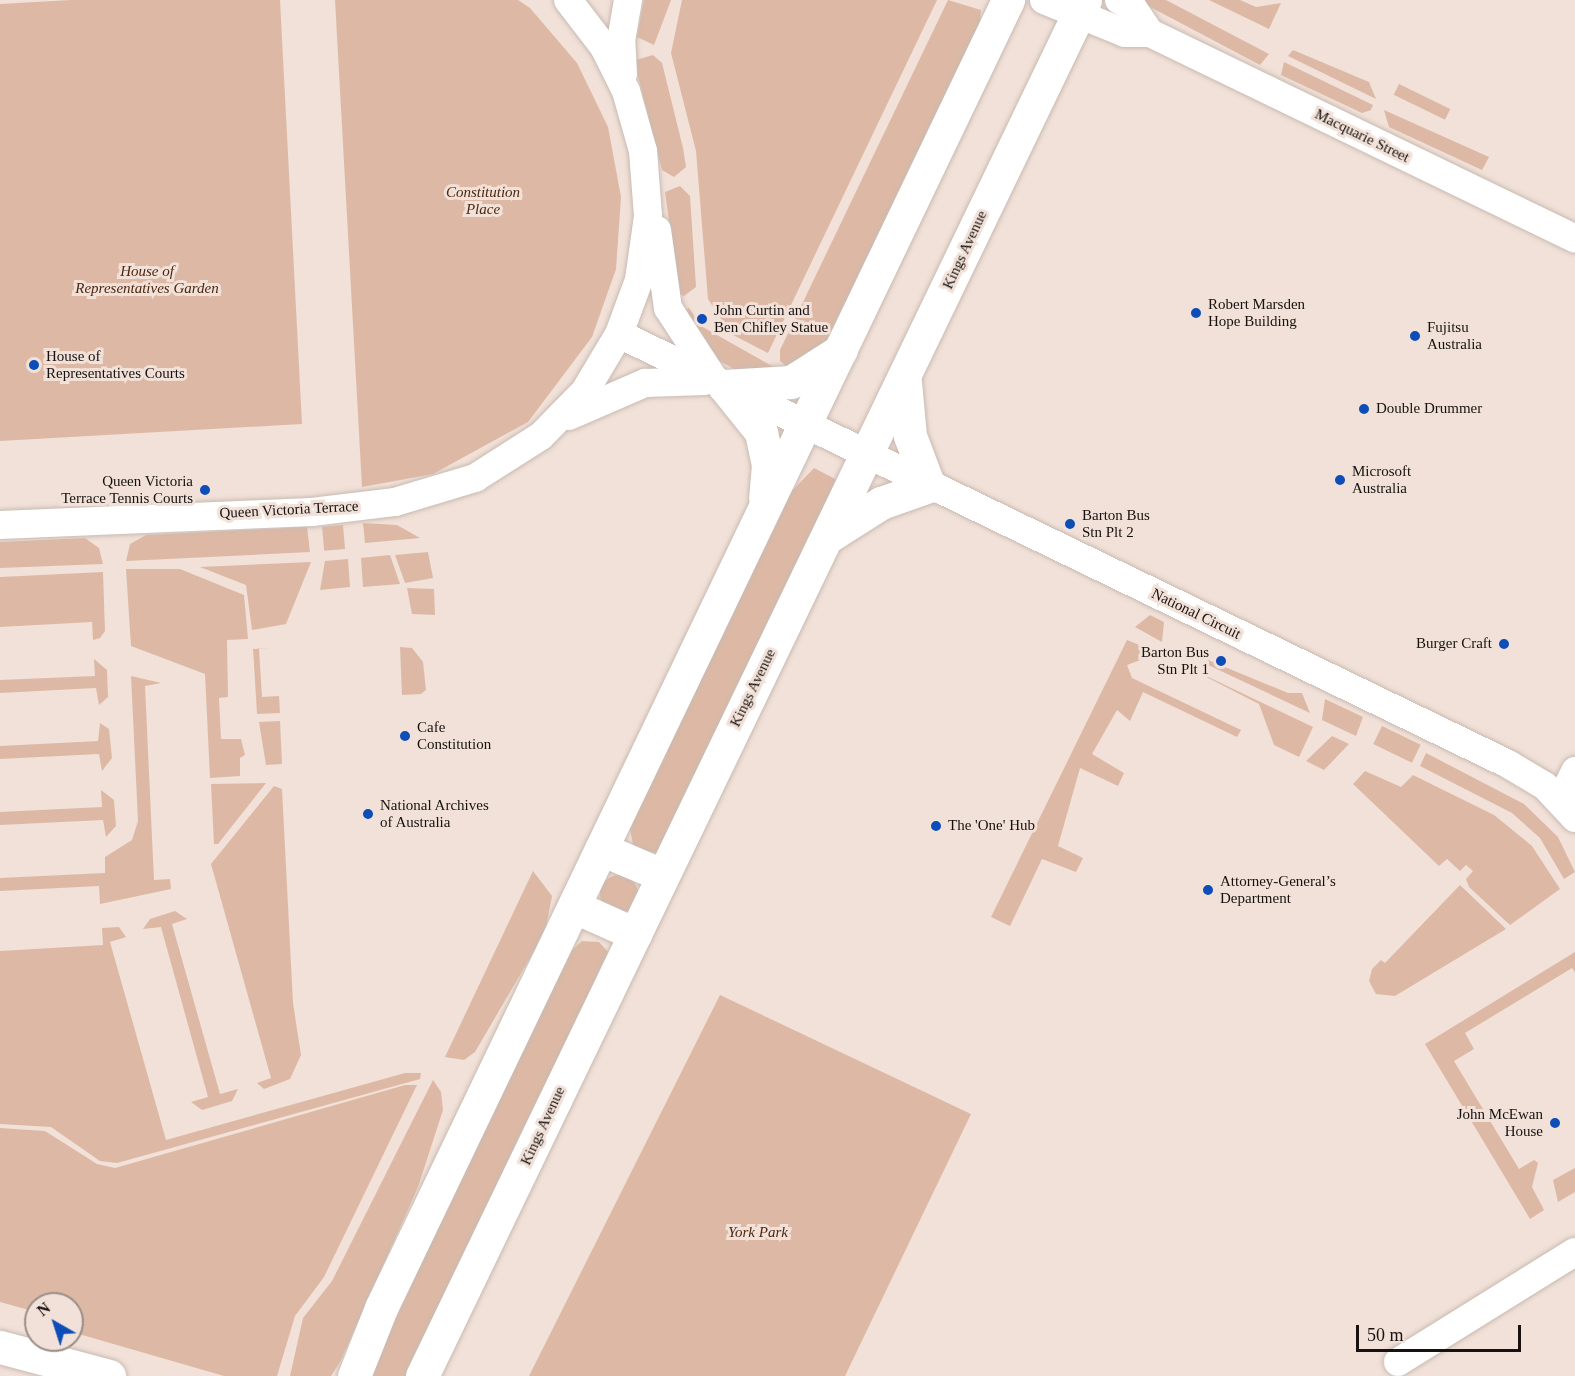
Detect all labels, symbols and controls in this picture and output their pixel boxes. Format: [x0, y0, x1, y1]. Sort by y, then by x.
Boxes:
street label: Macquarie Street [1312, 105, 1412, 167]
park label: Constitution Place [446, 183, 520, 218]
street label: Kings Avenue [939, 208, 991, 292]
park label: House of Representatives Garden [75, 262, 219, 297]
place label: Robert Marsden Hope Building [1208, 295, 1305, 330]
place label: John Curtin and Ben Chifley Statue [714, 301, 828, 336]
marker: Robert Marsden Hope Building [1189, 306, 1203, 320]
marker: John Curtin and Ben Chifley Statue [695, 312, 709, 326]
place label: Fujitsu Australia [1427, 318, 1482, 353]
marker: Fujitsu Australia [1408, 329, 1422, 343]
place label: House of Representatives Courts [46, 347, 185, 382]
marker: House of Representatives Courts [27, 358, 41, 372]
place label: Double Drummer [1376, 400, 1482, 418]
marker: Double Drummer [1357, 402, 1371, 416]
place label: Microsoft Australia [1352, 462, 1411, 497]
place label: Queen Victoria Terrace Tennis Courts [61, 472, 193, 507]
marker: Microsoft Australia [1333, 473, 1347, 487]
marker: Queen Victoria Terrace Tennis Courts [198, 483, 212, 497]
street label: Queen Victoria Terrace [219, 497, 359, 523]
place label: Barton Bus Stn Plt 2 [1082, 506, 1150, 541]
marker: Barton Bus Stn Plt 2 [1063, 517, 1077, 531]
street label: National Circuit [1148, 585, 1244, 643]
place label: Burger Craft [1416, 635, 1492, 653]
marker: Burger Craft [1497, 637, 1511, 651]
place label: Barton Bus Stn Plt 1 [1141, 643, 1209, 678]
street label: Kings Avenue [726, 646, 780, 730]
marker: Barton Bus Stn Plt 1 [1214, 654, 1228, 668]
place label: Cafe Constitution [417, 718, 491, 753]
marker: Cafe Constitution [398, 729, 412, 743]
place label: National Archives of Australia [380, 796, 490, 831]
marker: National Archives of Australia [361, 807, 375, 821]
place label: The 'One' Hub [948, 817, 1035, 835]
marker: The 'One' Hub [929, 819, 943, 833]
place label: Attorney-General’s Department [1220, 872, 1336, 907]
marker: Attorney-General’s Department [1201, 883, 1215, 897]
street label: Kings Avenue [517, 1084, 569, 1168]
place label: John McEwan House [1457, 1105, 1543, 1140]
marker: John McEwan House [1548, 1116, 1562, 1130]
park label: York Park [728, 1224, 788, 1242]
north arrow [24, 1292, 84, 1352]
text: N [34, 1299, 53, 1319]
scale bar [1359, 1313, 1524, 1351]
text: 50 m [1367, 1325, 1404, 1345]

